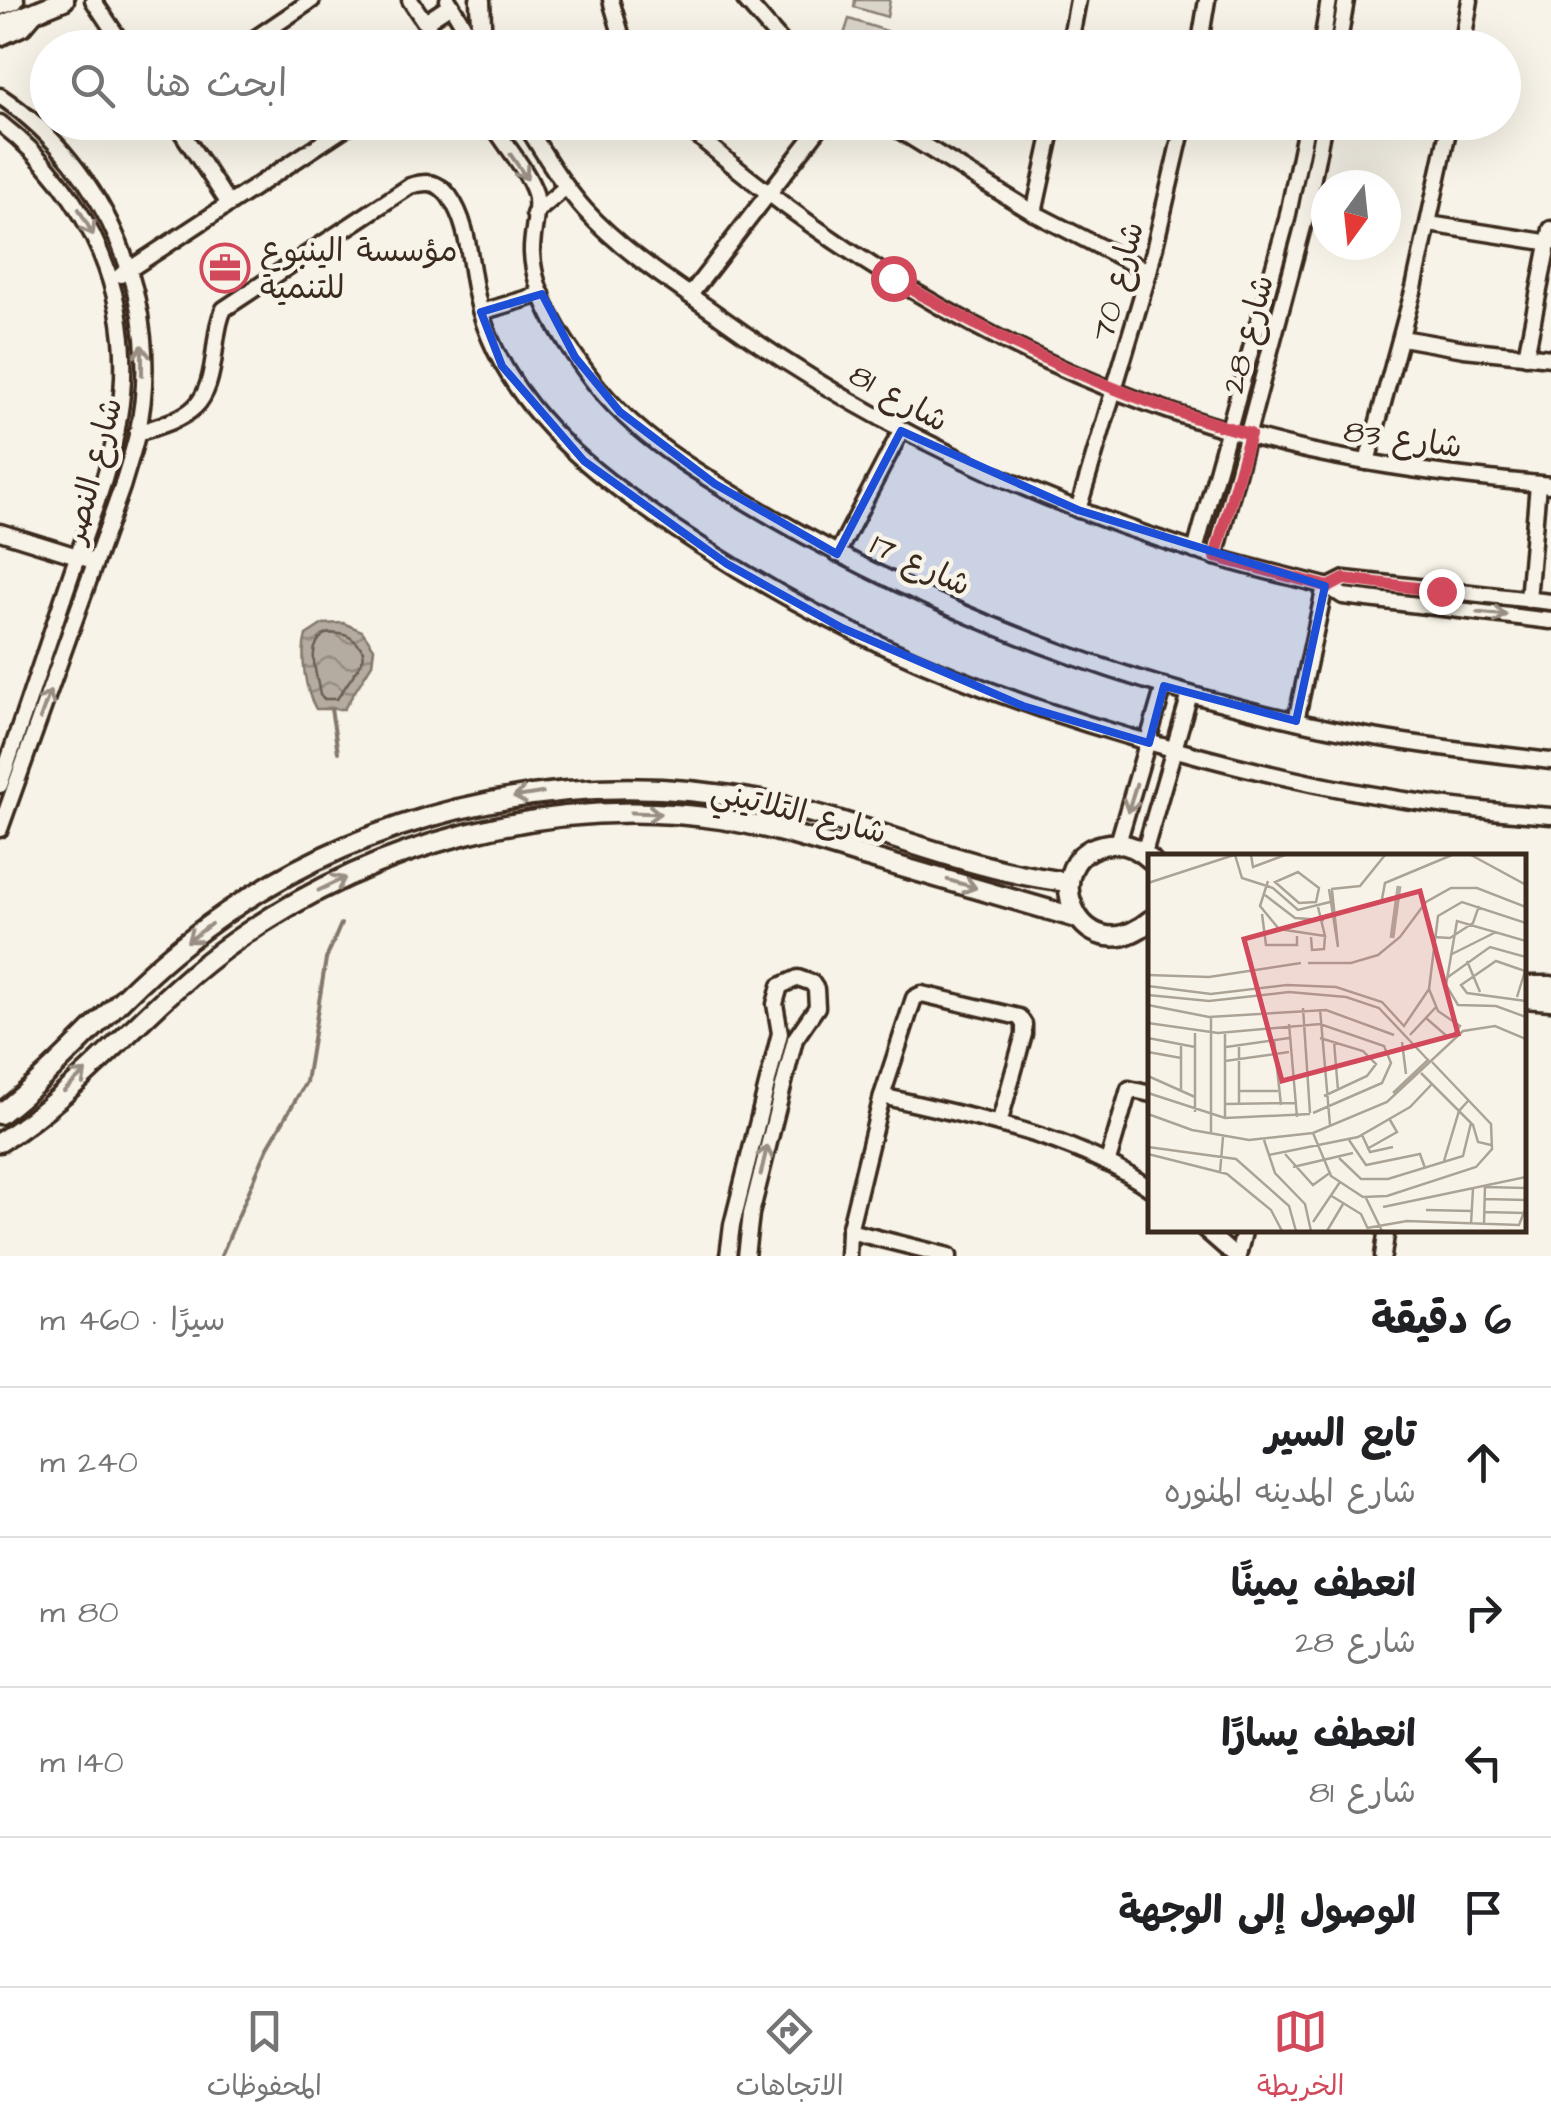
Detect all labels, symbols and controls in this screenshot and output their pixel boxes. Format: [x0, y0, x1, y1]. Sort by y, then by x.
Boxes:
search box [30, 30, 1521, 140]
icon: search [65, 58, 120, 113]
text: ابحث هنا [145, 59, 287, 111]
one-way arrow [508, 153, 529, 181]
north arrow [1311, 170, 1401, 260]
one-way arrow [77, 207, 97, 236]
street label: شارع 70 [1081, 217, 1156, 346]
place label: مؤسسة الينبوع للتنمية [260, 229, 458, 311]
office icon: مؤسسة الينبوع للتنمية [199, 242, 251, 294]
route start [871, 256, 917, 302]
street label: شارع 28 [1211, 270, 1286, 399]
one-way arrow [132, 345, 152, 378]
street label: شارع 81 [841, 353, 956, 444]
street label: شارع النصر [52, 393, 134, 551]
street label: شارع 83 [1341, 409, 1465, 470]
street label: شارع 17 [863, 523, 978, 608]
route end [1419, 569, 1465, 615]
one-way arrow [1476, 605, 1508, 624]
one-way arrow [37, 690, 55, 721]
street label: شارع التلاتيني [705, 769, 891, 860]
one-way arrow [1122, 782, 1140, 814]
one-way arrow [512, 786, 544, 805]
one-way arrow [629, 803, 661, 822]
inset map [1148, 854, 1526, 1231]
one-way arrow [317, 874, 346, 893]
one-way arrow [946, 876, 977, 894]
one-way arrow [186, 922, 213, 943]
one-way arrow [63, 1069, 87, 1093]
one-way arrow [756, 1145, 774, 1177]
text: 6 دقيقة [1371, 1292, 1511, 1350]
text: سيرًا · 460 m [40, 1298, 226, 1343]
text: تابع السير [1265, 1409, 1416, 1461]
icon: ahead [1456, 1435, 1511, 1490]
text: 240 m [40, 1440, 138, 1485]
text: شارع المدينه المنوره [1164, 1470, 1416, 1515]
text: انعطف يمينًا [1231, 1559, 1416, 1611]
icon: right [1456, 1585, 1511, 1640]
text: 80 m [40, 1590, 119, 1635]
text: شارع 28 [1295, 1620, 1416, 1665]
text: انعطف يسارًا [1221, 1709, 1416, 1761]
icon: left [1456, 1735, 1511, 1790]
text: 140 m [40, 1740, 124, 1785]
text: شارع 81 [1309, 1770, 1416, 1815]
icon: arrive [1456, 1885, 1511, 1940]
text: الوصول إلى الوجهة [1118, 1886, 1416, 1938]
tab: المحفوظات [207, 2004, 322, 2110]
tab: الاتجاهات [735, 2004, 844, 2110]
tab: الخريطة [1257, 2004, 1344, 2110]

